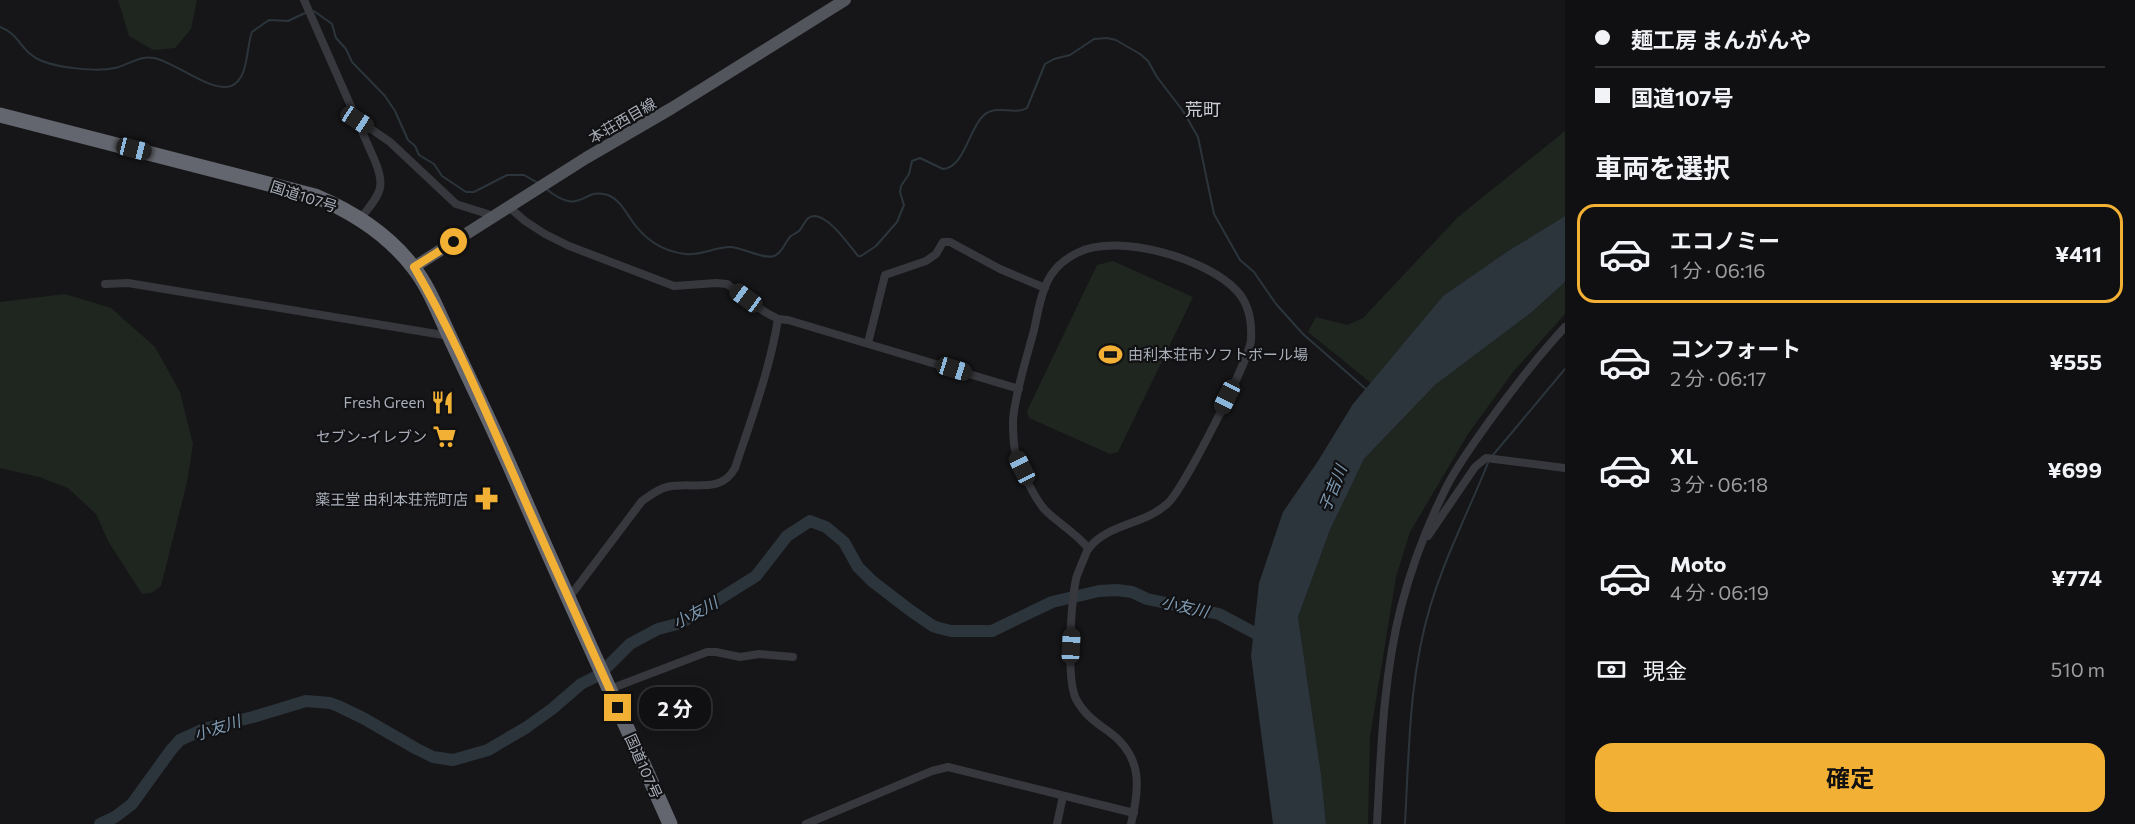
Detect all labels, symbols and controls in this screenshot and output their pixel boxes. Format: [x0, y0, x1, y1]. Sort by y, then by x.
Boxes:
text: 麺工房 まんがんや [1631, 26, 1811, 53]
text: 国道107号 [1631, 84, 1733, 111]
street label: 本荘西目線 [585, 93, 659, 147]
district label: 荒町 [1185, 98, 1221, 120]
car [337, 103, 377, 137]
car [114, 136, 154, 162]
text: 車両を選択 [1595, 151, 1730, 184]
street label: 国道107号 [268, 177, 340, 215]
icon: car [1598, 227, 1652, 281]
text: エコノミー [1670, 227, 1780, 254]
route start [440, 228, 467, 255]
text: ¥411 [2055, 240, 2102, 267]
text: 1 分 · 06:16 [1670, 258, 1765, 282]
car [726, 280, 766, 316]
icon: car [1598, 335, 1652, 389]
text: コンフォート [1670, 335, 1801, 362]
sports icon: 由利本荘市ソフトボール場 [1097, 341, 1123, 367]
place label: 由利本荘市ソフトボール場 [1128, 345, 1308, 363]
text: ¥555 [2049, 348, 2102, 375]
car [934, 355, 974, 383]
text: 2 分 · 06:17 [1670, 366, 1766, 390]
car [1211, 377, 1243, 417]
restaurant icon: Fresh Green [430, 389, 456, 415]
place label: Fresh Green [344, 393, 425, 411]
supermarket icon: セブン-イレブン [432, 423, 458, 449]
place label: セブン-イレブン [316, 427, 427, 445]
text: XL [1670, 442, 1698, 469]
icon: car [1598, 443, 1652, 497]
car [1006, 448, 1038, 488]
text: ¥699 [2048, 456, 2102, 483]
water label: 子吉川 [1314, 460, 1351, 514]
text: 3 分 · 06:18 [1670, 472, 1768, 496]
pharmacy icon: 薬王堂 由利本荘荒町店 [473, 486, 499, 512]
place label: 薬王堂 由利本荘荒町店 [315, 490, 468, 508]
text: Moto [1670, 550, 1726, 577]
icon: car [1598, 551, 1652, 605]
text: ¥774 [2051, 564, 2102, 591]
text: 4 分 · 06:19 [1670, 580, 1769, 604]
water label: 小友川 [669, 591, 722, 632]
water label: 小友川 [1159, 591, 1212, 621]
car [1061, 628, 1081, 664]
icon: cash [1595, 653, 1628, 686]
text: 現金 [1643, 657, 1687, 684]
text: 510 m [2051, 657, 2105, 681]
callout: 2 分 [639, 687, 711, 729]
route end [604, 694, 631, 721]
text: 2 分 [657, 696, 693, 720]
water label: 小友川 [191, 710, 245, 743]
street label: 国道107号 [622, 731, 666, 801]
button: 確定 [1595, 743, 2105, 812]

